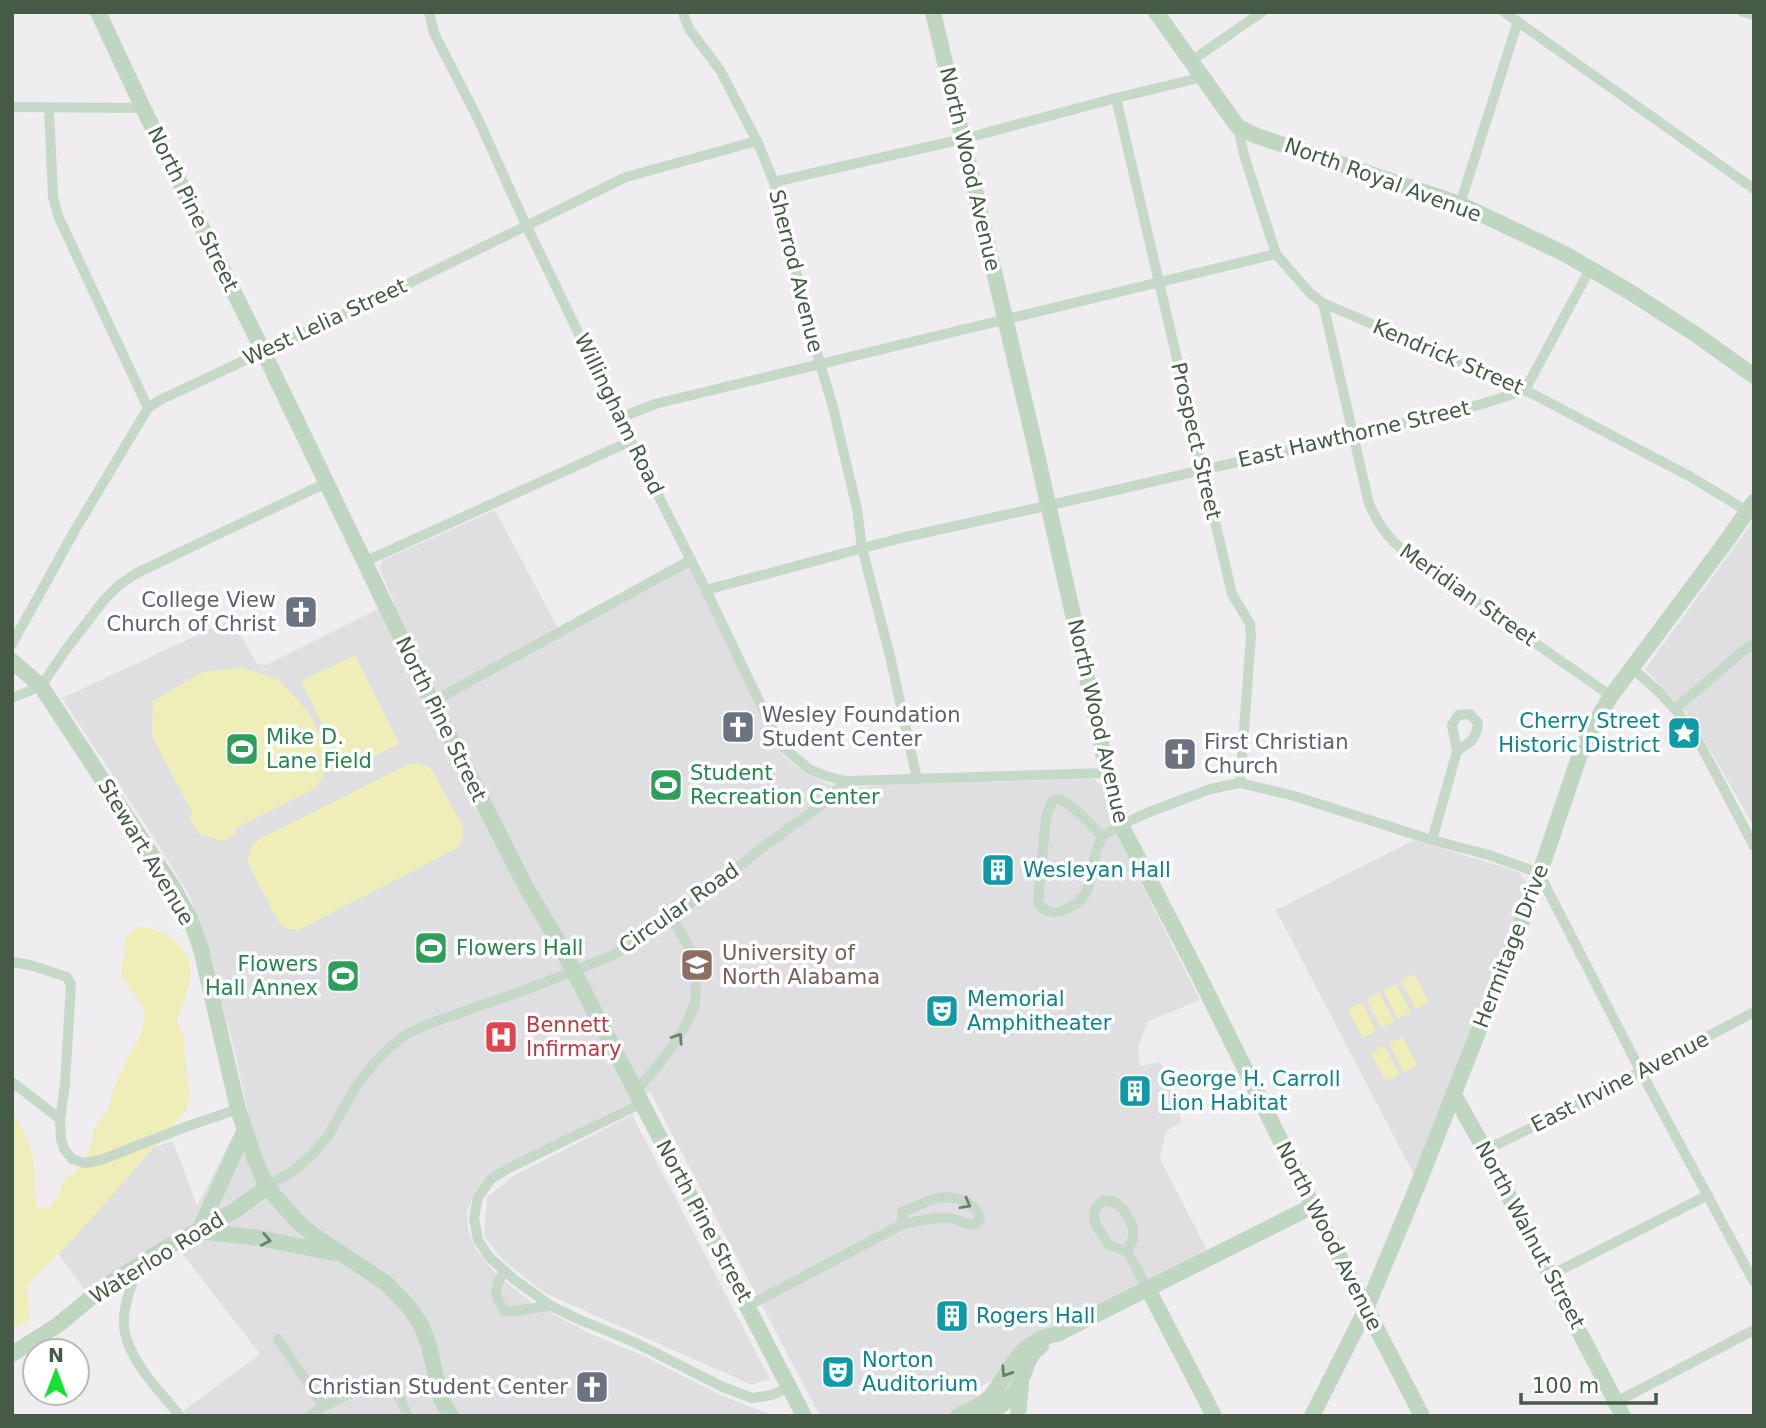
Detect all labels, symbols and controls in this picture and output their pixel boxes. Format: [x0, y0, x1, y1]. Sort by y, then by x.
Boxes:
street label: North Wood Avenue [935, 65, 1005, 273]
street label: North Pine Street [143, 123, 243, 295]
street label: North Royal Avenue [1281, 133, 1485, 227]
street label: Sherrod Avenue [764, 187, 828, 355]
street label: West Lelia Street [239, 274, 411, 370]
street label: Kendrick Street [1369, 315, 1527, 399]
street label: Willingham Road [570, 330, 668, 498]
street label: Prospect Street [1166, 360, 1226, 522]
street label: East Hawthorne Street [1236, 396, 1472, 472]
street label: Meridian Street [1395, 539, 1541, 651]
place label: College View Church of Christ [106, 588, 276, 636]
church icon: College View Church of Christ [282, 593, 320, 631]
street label: North Wood Avenue [1063, 617, 1133, 825]
street label: North Pine Street [391, 633, 491, 805]
place label: Wesley Foundation Student Center [762, 703, 960, 751]
church icon: Wesley Foundation Student Center [719, 708, 757, 746]
place label: Cherry Street Historic District [1498, 709, 1660, 757]
place icon: Cherry Street Historic District [1665, 714, 1703, 752]
place label: Mike D. Lane Field [266, 725, 372, 773]
sports icon: Mike D. Lane Field [223, 730, 261, 768]
place label: First Christian Church [1204, 730, 1349, 778]
church icon: First Christian Church [1161, 735, 1199, 773]
place label: Student Recreation Center [690, 761, 880, 809]
sports icon: Student Recreation Center [647, 766, 685, 804]
street label: Stewart Avenue [93, 775, 199, 929]
building icon: Wesleyan Hall [979, 851, 1017, 889]
street label: Circular Road [615, 858, 743, 958]
place label: Wesleyan Hall [1023, 858, 1171, 882]
street label: Hermitage Drive [1469, 861, 1553, 1031]
sports icon: Flowers Hall [412, 929, 450, 967]
place label: Flowers Hall [456, 936, 583, 960]
place label: University of North Alabama [722, 941, 880, 989]
school or university icon: University of North Alabama [678, 946, 716, 984]
place label: Flowers Hall Annex [205, 952, 318, 1000]
sports icon: Flowers Hall Annex [324, 957, 362, 995]
place label: Memorial Amphitheater [967, 987, 1112, 1035]
theatre icon: Memorial Amphitheater [923, 992, 961, 1030]
place label: Bennett Infirmary [526, 1013, 621, 1061]
hospital icon: Bennett Infirmary [482, 1018, 520, 1056]
street label: East Irvine Avenue [1527, 1027, 1713, 1137]
one-way arrow [670, 1033, 682, 1046]
place label: George H. Carroll Lion Habitat [1160, 1067, 1341, 1115]
building icon: George H. Carroll Lion Habitat [1116, 1072, 1154, 1110]
street label: North Pine Street [651, 1136, 757, 1306]
street label: North Walnut Street [1470, 1137, 1590, 1333]
street label: North Wood Avenue [1271, 1138, 1387, 1334]
one-way arrow [958, 1196, 971, 1209]
street label: Waterloo Road [86, 1207, 228, 1309]
one-way arrow [260, 1232, 272, 1247]
building icon: Rogers Hall [933, 1297, 971, 1335]
place label: Rogers Hall [976, 1304, 1095, 1328]
north arrow [21, 1337, 91, 1407]
text: N [48, 1344, 64, 1366]
place label: Norton Auditorium [862, 1348, 978, 1396]
theatre icon: Norton Auditorium [819, 1353, 857, 1391]
scale bar [1521, 1362, 1656, 1406]
one-way arrow [1002, 1364, 1014, 1377]
church icon: Christian Student Center [573, 1368, 611, 1406]
text: 100 m [1532, 1374, 1599, 1398]
place label: Christian Student Center [308, 1375, 568, 1399]

